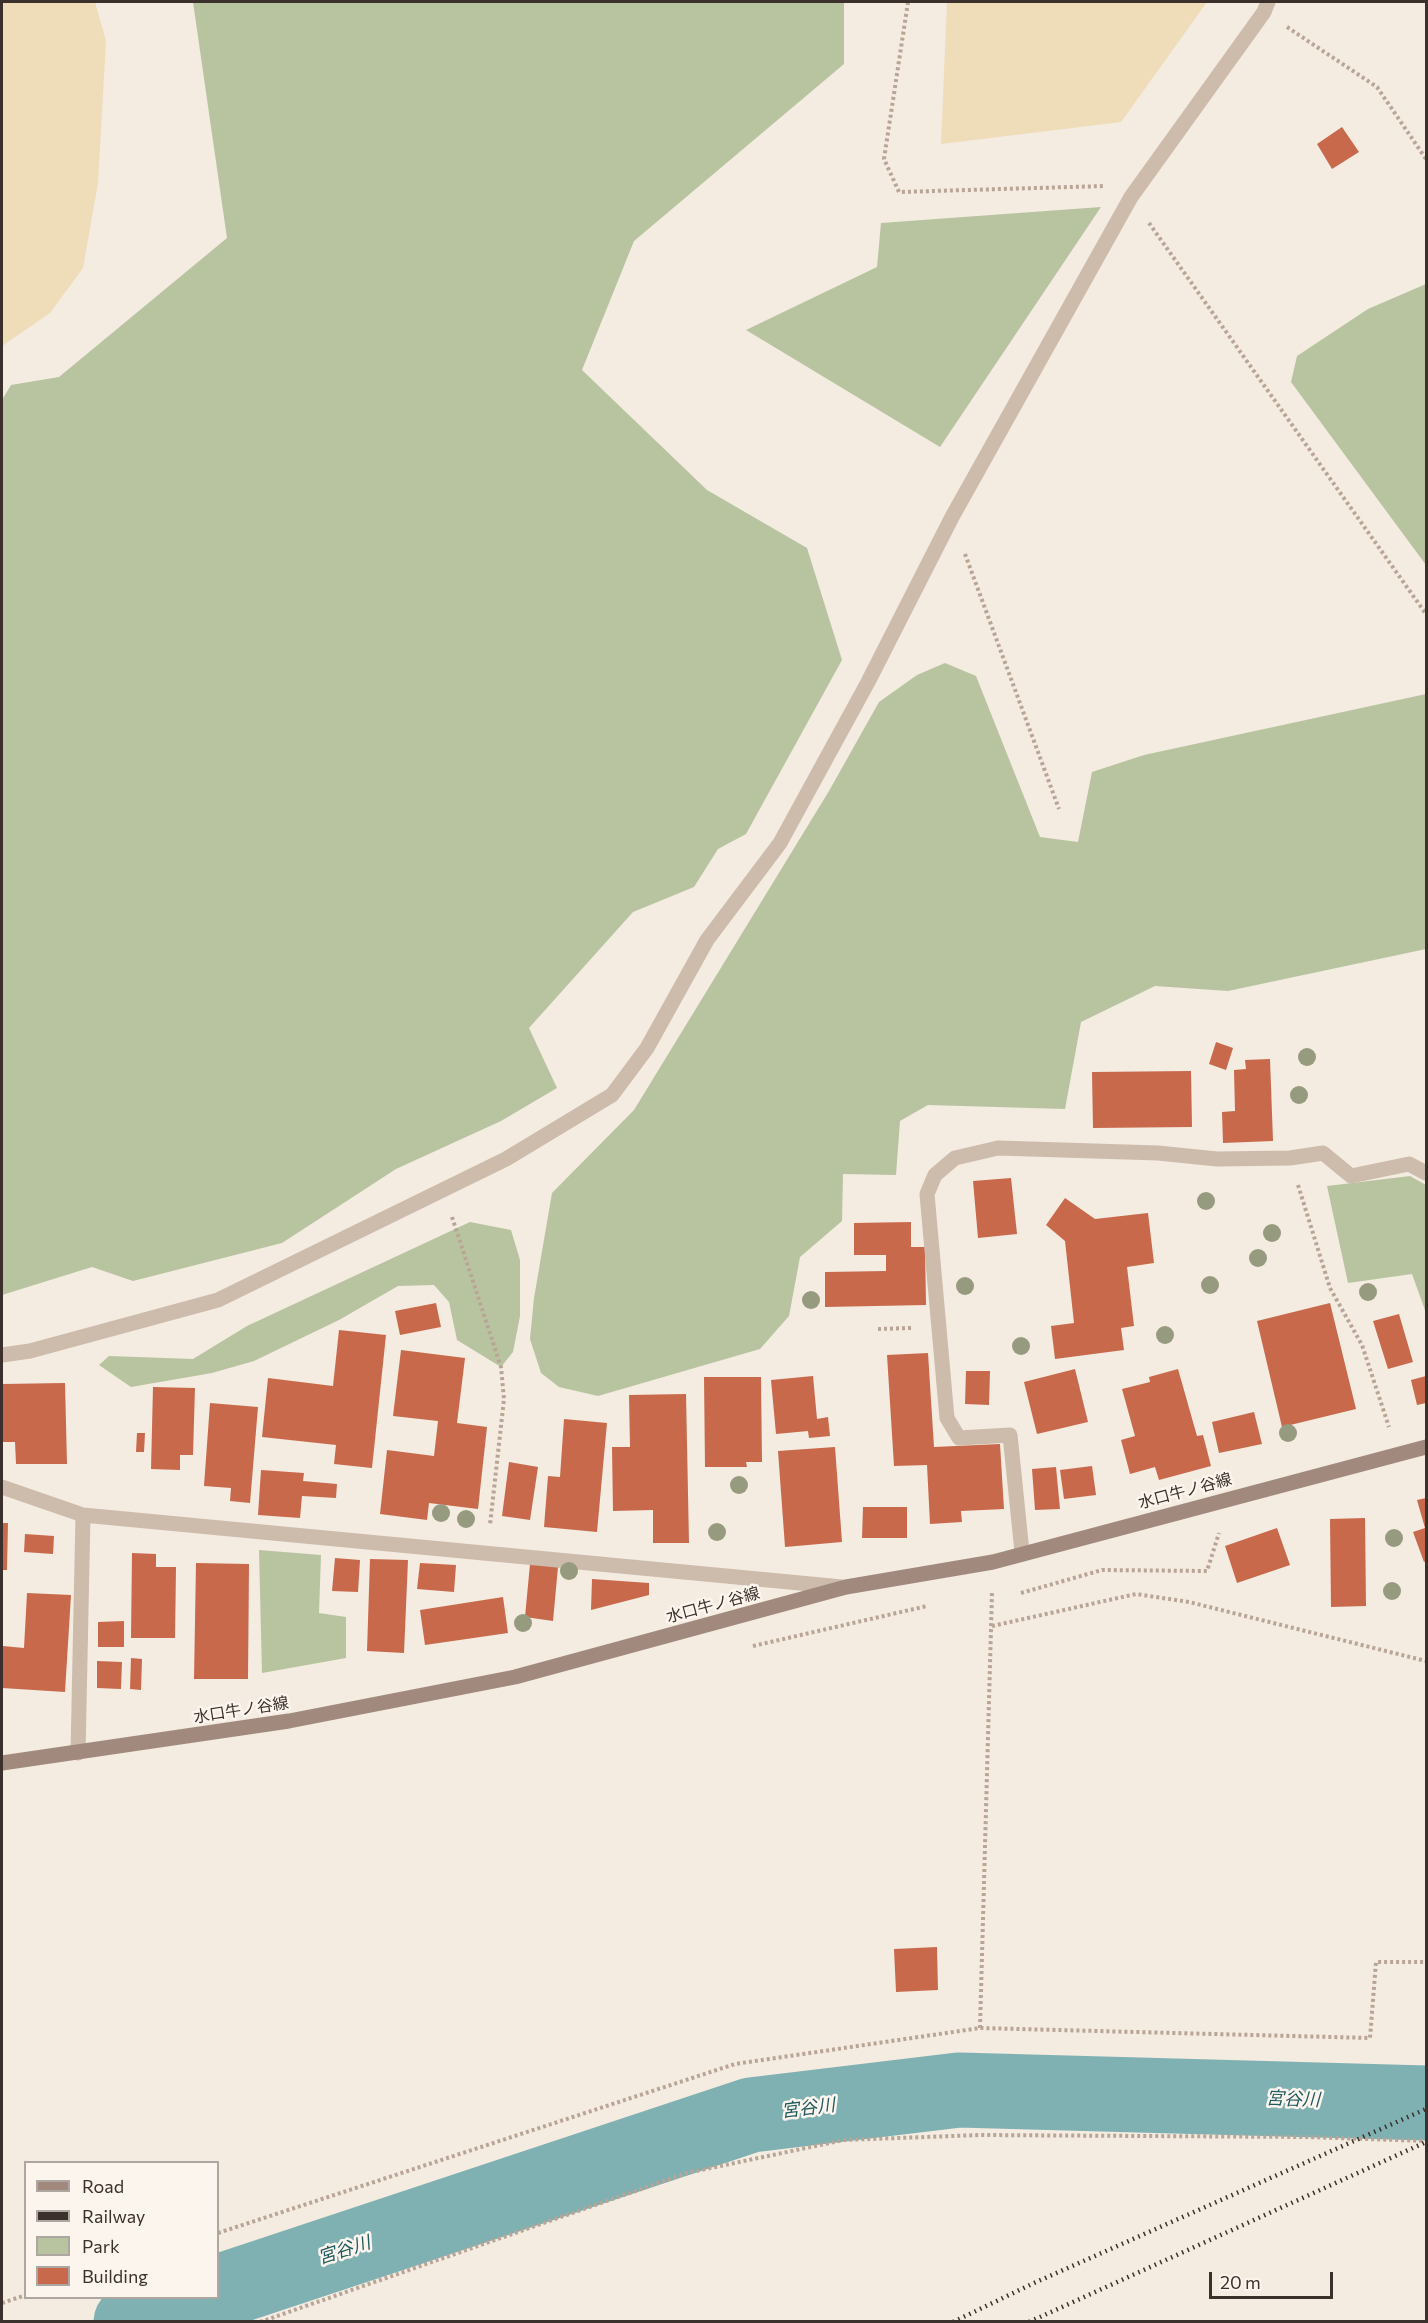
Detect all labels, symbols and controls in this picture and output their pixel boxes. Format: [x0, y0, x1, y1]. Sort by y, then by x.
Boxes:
street label: 水口牛ノ谷線 [1136, 1469, 1234, 1513]
street label: 水口牛ノ谷線 [664, 1583, 762, 1627]
street label: 水口牛ノ谷線 [192, 1693, 290, 1727]
water label: 宮谷川 [1266, 2087, 1320, 2111]
water label: 宮谷川 [780, 2094, 836, 2122]
legend [24, 2161, 219, 2299]
text: Road [82, 2175, 124, 2197]
text: Railway [82, 2205, 145, 2227]
water label: 宮谷川 [315, 2231, 373, 2269]
text: Park [82, 2235, 120, 2257]
scale bar [1212, 2260, 1336, 2298]
text: Building [82, 2265, 148, 2287]
text: 20 m [1220, 2271, 1261, 2293]

